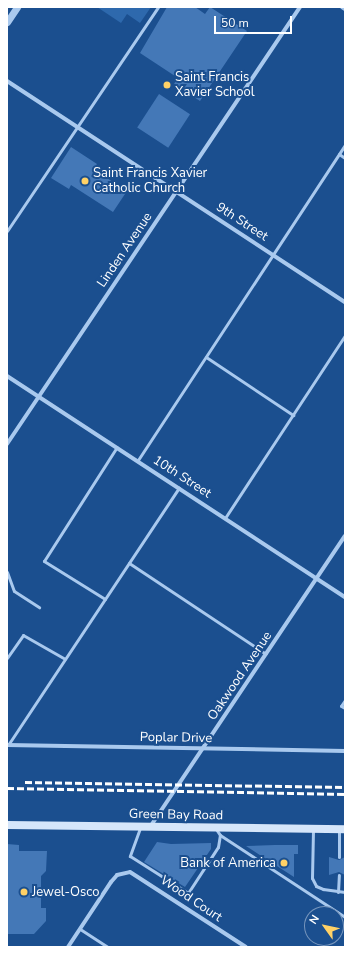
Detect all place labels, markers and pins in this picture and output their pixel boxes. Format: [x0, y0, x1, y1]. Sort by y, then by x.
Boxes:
place label: Saint Francis Xavier School [175, 70, 255, 101]
marker: Saint Francis Xavier School [162, 80, 172, 90]
place label: Saint Francis Xavier Catholic Church [93, 166, 207, 197]
marker: Saint Francis Xavier Catholic Church [80, 176, 90, 186]
place label: Bank of America [180, 855, 276, 871]
marker: Bank of America [279, 858, 289, 868]
place label: Jewel-Osco [32, 884, 99, 900]
marker: Jewel-Osco [19, 887, 29, 897]

